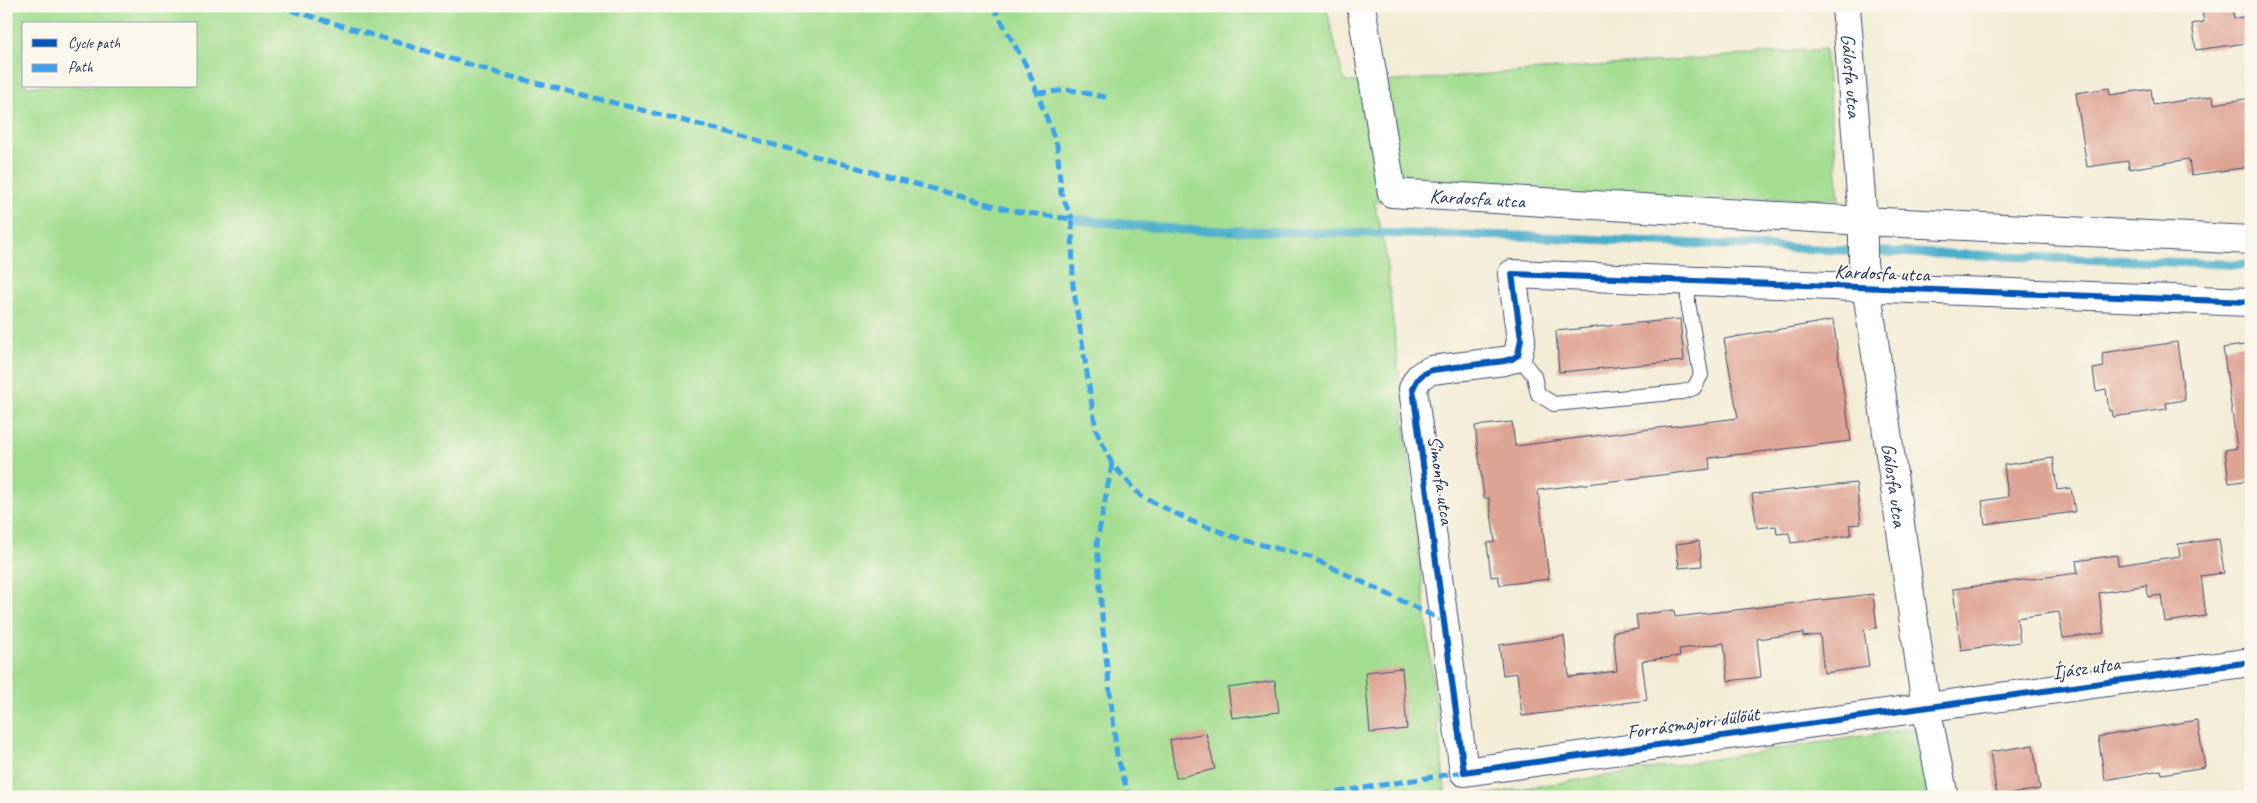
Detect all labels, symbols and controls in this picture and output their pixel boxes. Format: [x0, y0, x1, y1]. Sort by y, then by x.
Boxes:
legend [22, 22, 198, 88]
street label: Gálosfa utca [1836, 33, 1867, 120]
text: Cycle path [68, 34, 120, 53]
text: Path [68, 58, 94, 77]
street label: Kardosfa utca [1429, 183, 1528, 213]
street label: Kardosfa utca [1834, 259, 1932, 287]
street label: Simonfa utca [1422, 434, 1460, 528]
street label: Gálosfa utca [1876, 442, 1913, 530]
street label: Íjász utca [2051, 651, 2123, 685]
street label: Forrásmajori dűlőút [1625, 701, 1763, 745]

